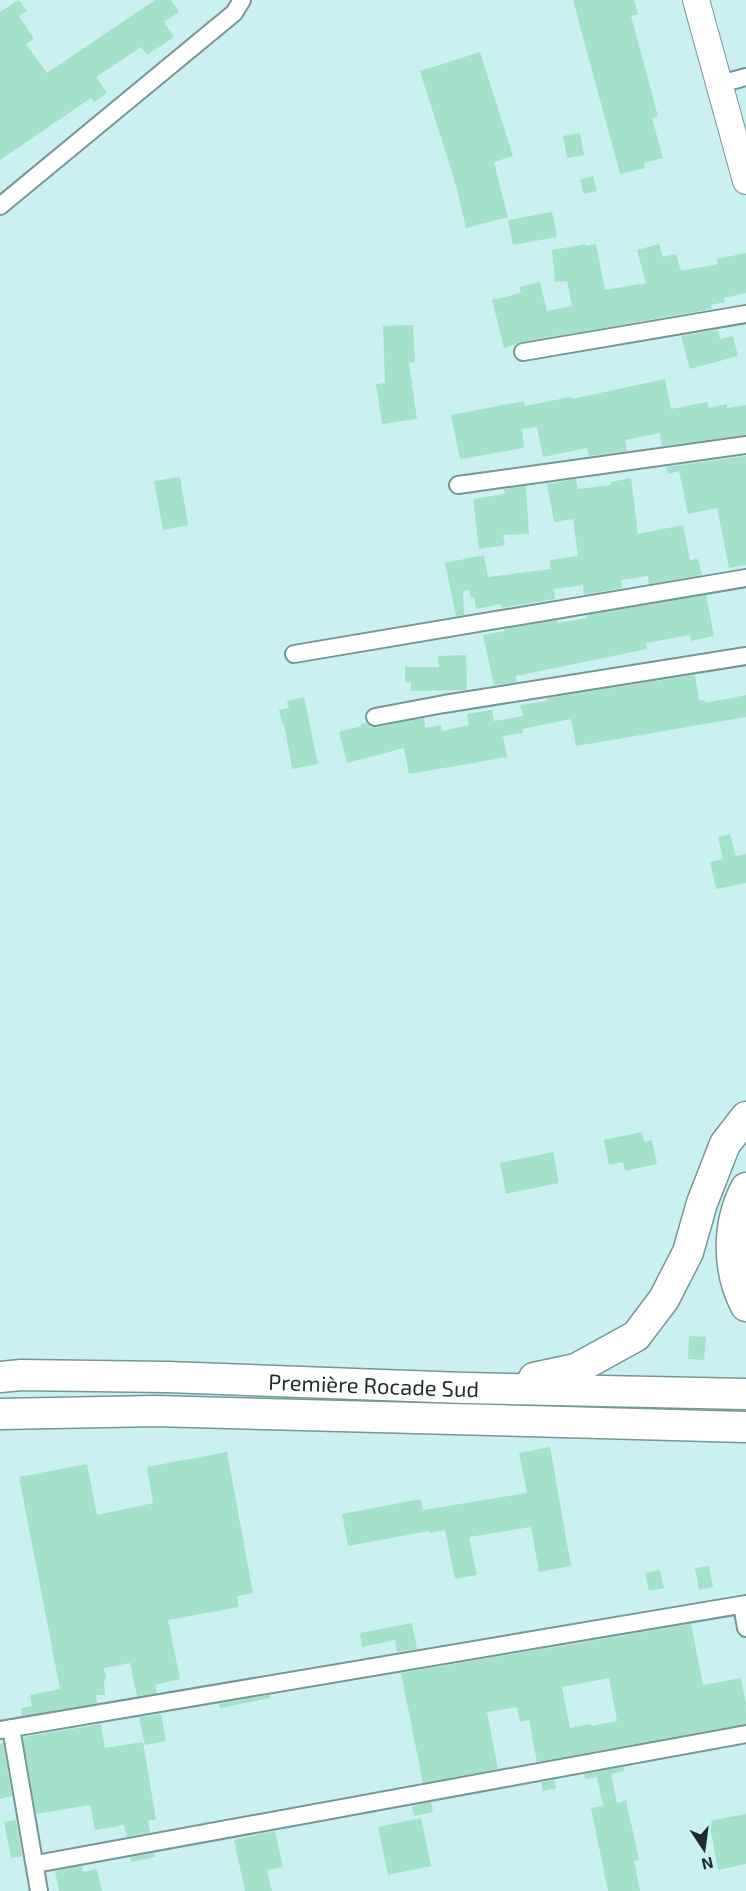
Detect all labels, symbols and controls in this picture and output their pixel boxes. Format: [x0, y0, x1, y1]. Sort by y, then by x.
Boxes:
street label: Première Rocade Sud [268, 1368, 479, 1401]
north arrow [674, 1819, 734, 1879]
text: N [700, 1854, 715, 1875]

